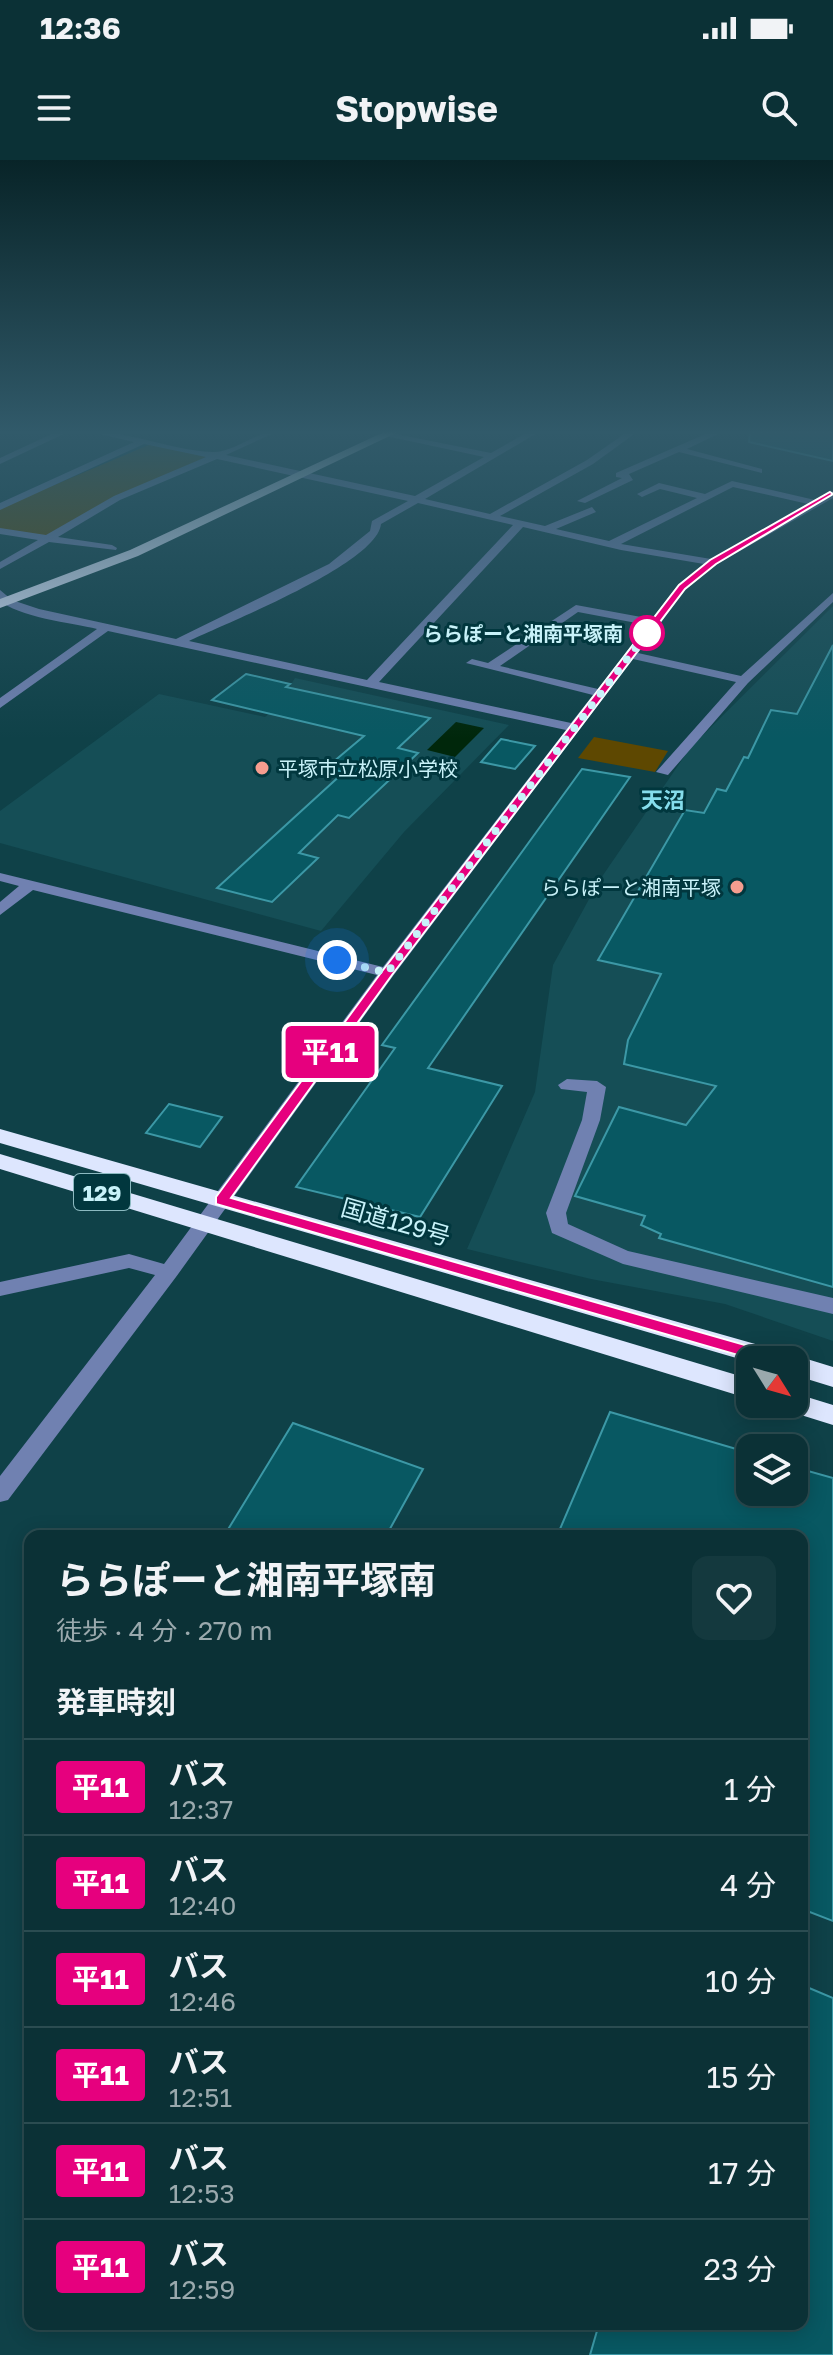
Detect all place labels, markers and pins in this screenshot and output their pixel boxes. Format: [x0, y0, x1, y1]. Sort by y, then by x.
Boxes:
marker: ららぽーと湘南平塚南 [630, 616, 664, 650]
place label: ららぽーと湘南平塚南 [423, 621, 623, 645]
place label: 平塚市立松原小学校 [278, 756, 458, 780]
marker: 平塚市立松原小学校 [253, 759, 271, 777]
place label: ららぽーと湘南平塚 [541, 875, 721, 899]
marker: ららぽーと湘南平塚 [728, 878, 746, 896]

